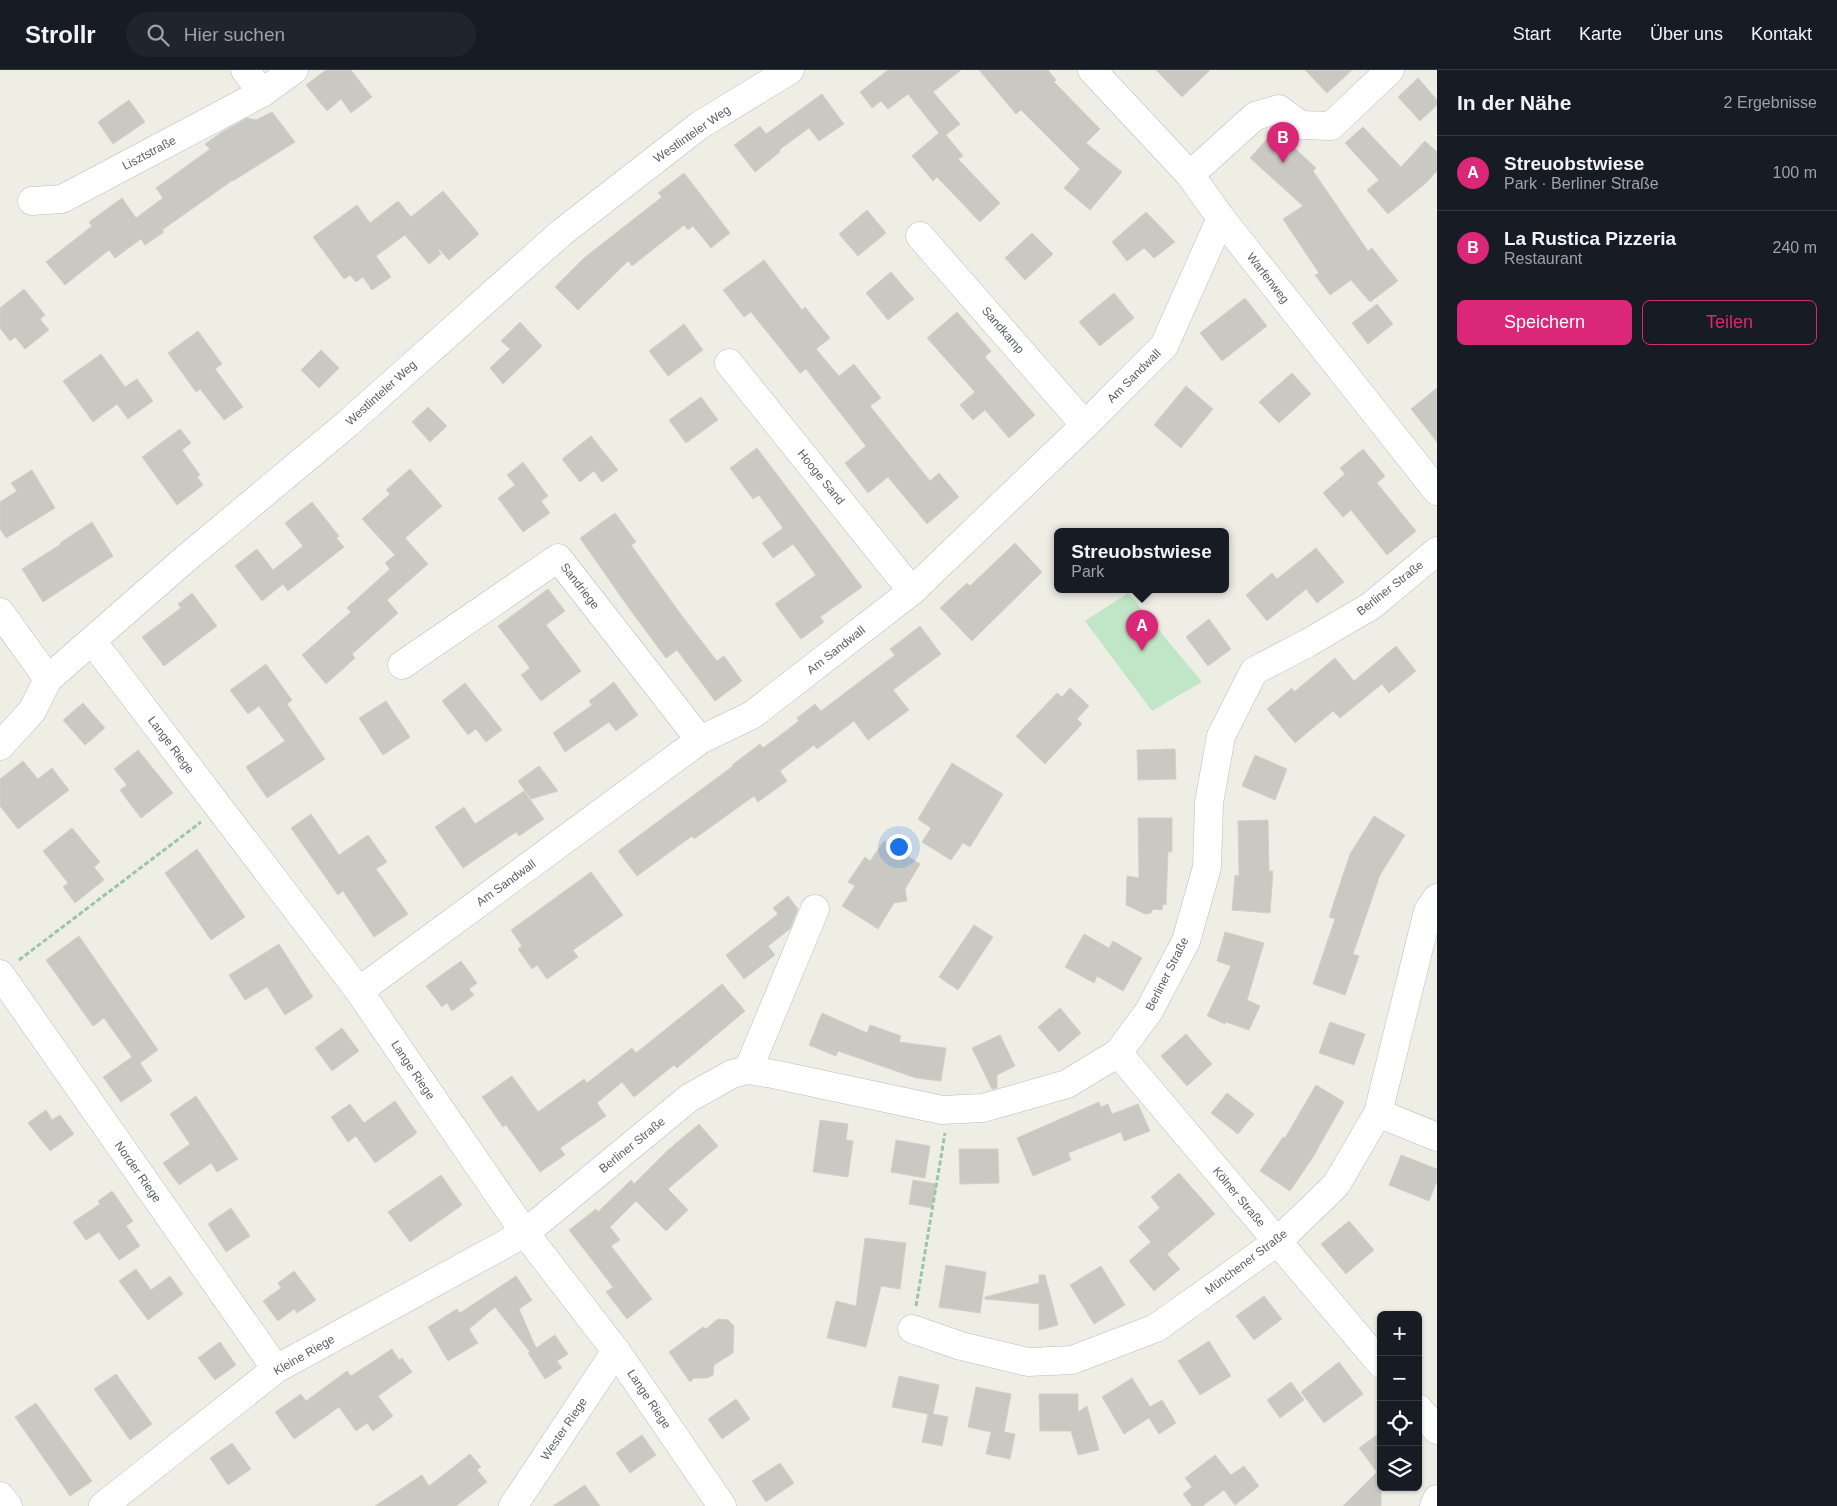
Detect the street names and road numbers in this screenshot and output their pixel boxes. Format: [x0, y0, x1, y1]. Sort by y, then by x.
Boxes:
street label: Westlinteler Weg [651, 102, 733, 166]
street label: Lisztstraße [120, 133, 178, 173]
street label: Warfenweg [1244, 250, 1292, 306]
street label: Sandkamp [979, 304, 1027, 356]
street label: Am Sandwall [1104, 346, 1164, 406]
street label: Westlinteler Weg [343, 358, 419, 428]
street label: Hooge Sand [795, 447, 847, 507]
street label: Berliner Straße [1354, 557, 1426, 618]
street label: Sandriege [558, 560, 603, 612]
street label: Am Sandwall [804, 623, 868, 677]
street label: Lange Riege [145, 714, 197, 777]
street label: Am Sandwall [474, 857, 538, 909]
street label: Berliner Straße [1142, 935, 1192, 1013]
street label: Lange Riege [388, 1038, 438, 1102]
street label: Berliner Straße [596, 1114, 668, 1176]
street label: Norder Riege [112, 1139, 164, 1206]
street label: Kölner Straße [1210, 1164, 1268, 1230]
street label: Münchener Straße [1202, 1226, 1290, 1297]
street label: Kleine Riege [271, 1332, 337, 1378]
street label: Lange Riege [624, 1367, 674, 1431]
street label: Wester Riege [538, 1395, 590, 1463]

